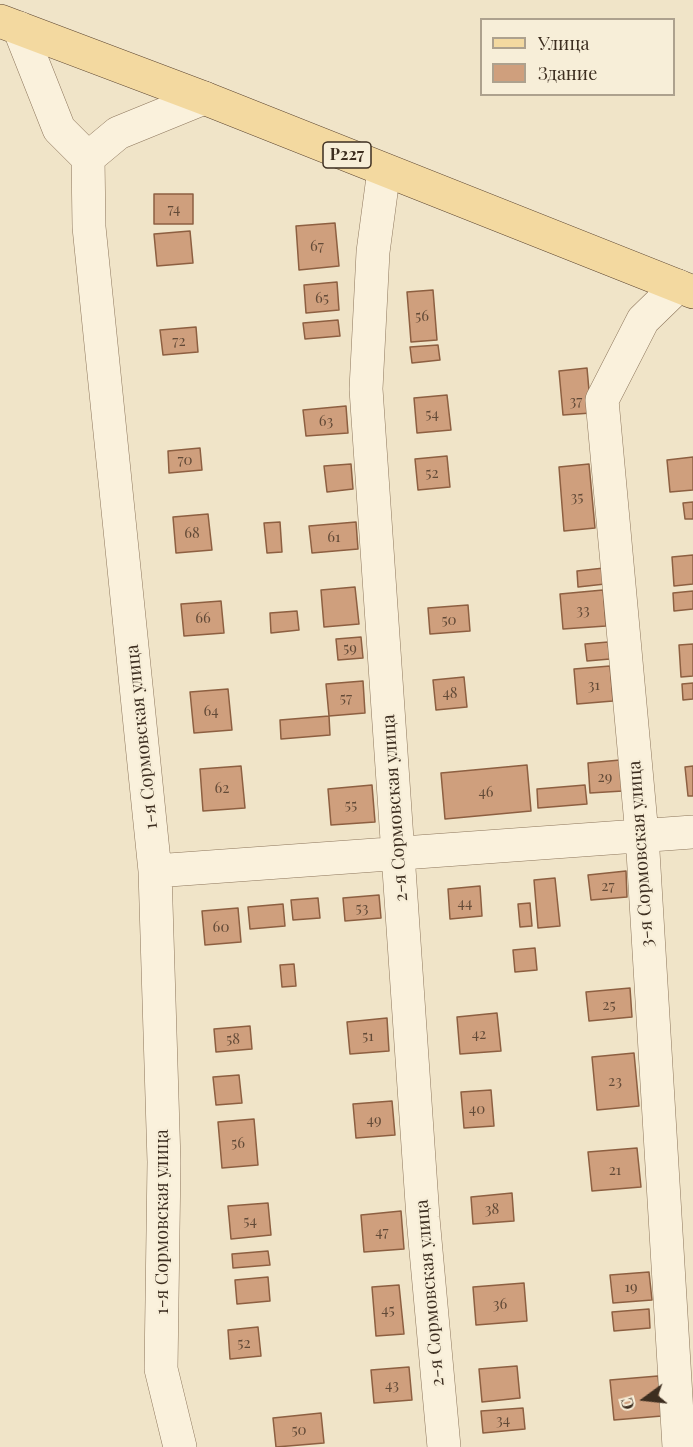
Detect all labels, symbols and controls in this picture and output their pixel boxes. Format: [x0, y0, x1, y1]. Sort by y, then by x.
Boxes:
legend [480, 18, 675, 96]
text: Улица [538, 31, 589, 55]
text: Здание [538, 61, 597, 85]
road number: Р227 [323, 142, 371, 168]
house number: 74 [168, 200, 180, 218]
house number: 67 [310, 237, 324, 255]
house number: 65 [315, 289, 329, 307]
house number: 56 [415, 307, 429, 325]
house number: 72 [172, 332, 186, 350]
house number: 37 [570, 392, 582, 410]
house number: 54 [425, 405, 439, 423]
house number: 63 [319, 412, 333, 430]
house number: 70 [177, 451, 193, 469]
house number: 52 [425, 464, 439, 482]
house number: 35 [571, 488, 583, 506]
house number: 68 [184, 524, 200, 542]
house number: 61 [327, 528, 341, 546]
house number: 33 [576, 601, 590, 619]
house number: 66 [195, 609, 211, 627]
house number: 50 [441, 611, 457, 629]
house number: 59 [343, 639, 357, 657]
street label: 1-я Сормовская улица [122, 644, 162, 830]
house number: 31 [588, 676, 600, 694]
house number: 48 [442, 684, 458, 702]
house number: 57 [340, 689, 352, 707]
house number: 64 [203, 702, 219, 720]
street label: 2-я Сормовская улица [378, 714, 412, 902]
street label: 3-я Сормовская улица [624, 760, 658, 948]
house number: 29 [598, 768, 612, 786]
house number: 62 [215, 779, 229, 797]
house number: 46 [478, 783, 494, 801]
house number: 55 [345, 796, 357, 814]
house number: 27 [601, 877, 615, 895]
house number: 44 [458, 894, 472, 912]
house number: 53 [356, 899, 368, 917]
house number: 60 [213, 918, 229, 936]
house number: 25 [602, 996, 616, 1014]
house number: 42 [472, 1025, 486, 1043]
house number: 51 [362, 1027, 374, 1045]
house number: 58 [226, 1030, 240, 1048]
house number: 23 [608, 1072, 622, 1090]
house number: 40 [469, 1100, 485, 1118]
house number: 49 [366, 1111, 382, 1129]
street label: 1-я Сормовская улица [151, 1129, 173, 1315]
house number: 56 [231, 1134, 245, 1152]
house number: 21 [609, 1161, 621, 1179]
street label: 2-я Сормовская улица [411, 1199, 449, 1387]
house number: 38 [485, 1200, 499, 1218]
house number: 54 [243, 1212, 257, 1230]
house number: 47 [375, 1223, 389, 1241]
house number: 19 [624, 1278, 638, 1296]
house number: 36 [493, 1295, 507, 1313]
house number: 45 [381, 1301, 395, 1319]
house number: 52 [237, 1334, 251, 1352]
north arrow [615, 1369, 675, 1429]
house number: 43 [385, 1376, 399, 1394]
text: С [616, 1396, 639, 1412]
house number: 34 [496, 1411, 510, 1429]
house number: 50 [291, 1421, 307, 1439]

